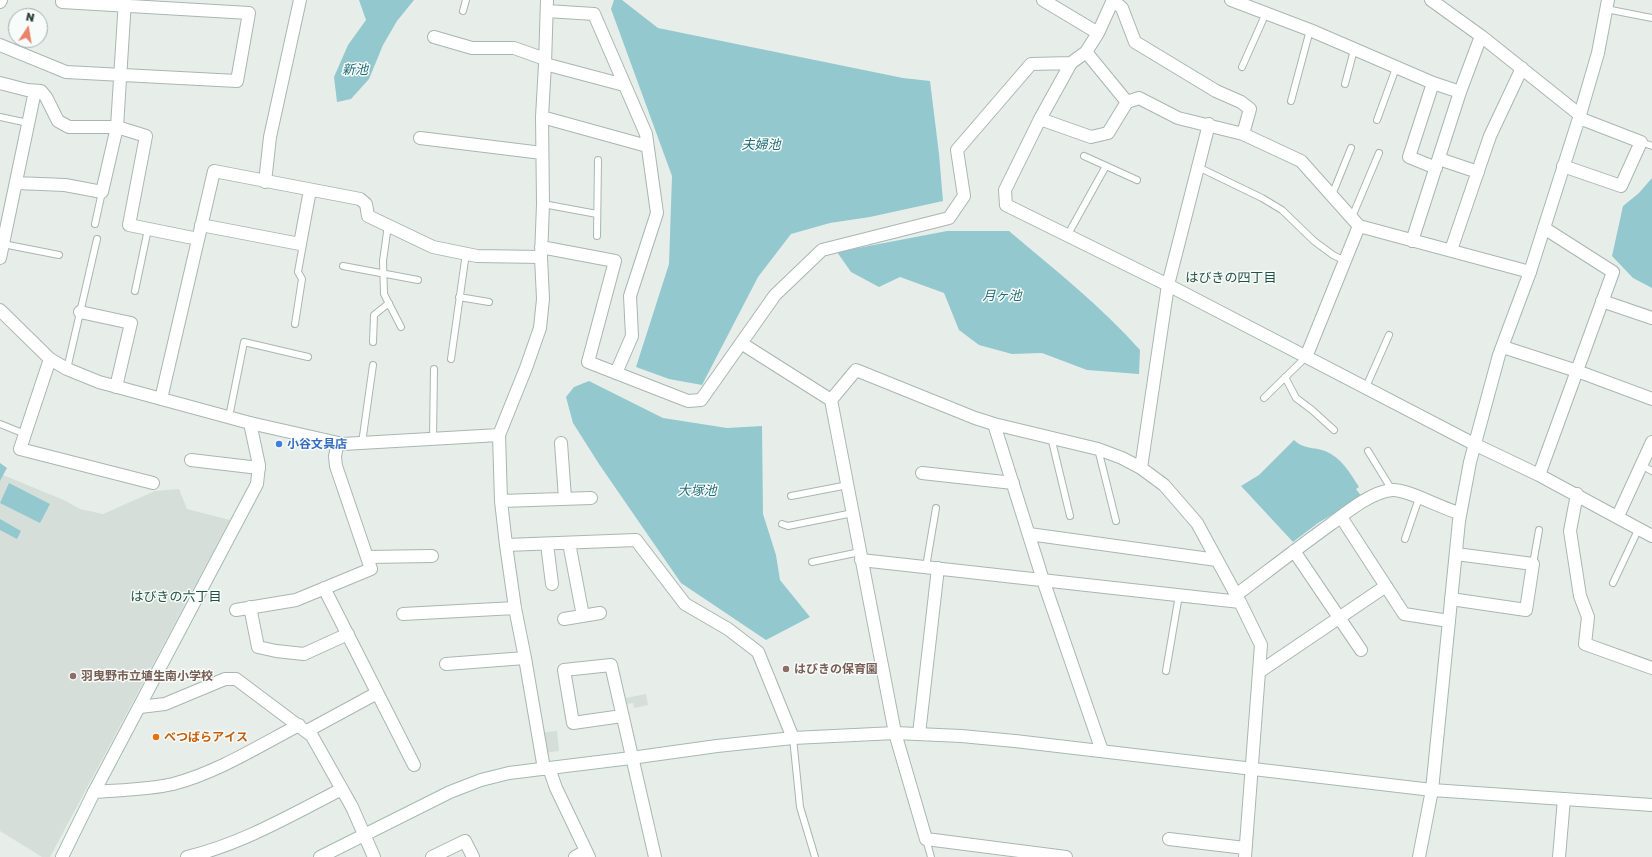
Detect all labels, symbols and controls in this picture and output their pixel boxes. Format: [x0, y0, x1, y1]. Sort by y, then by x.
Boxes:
north arrow [8, 8, 48, 48]
text: N [25, 10, 36, 24]
water label: 新池 [342, 62, 368, 78]
water label: 夫婦池 [742, 137, 780, 153]
district label: はびきの四丁目 [1186, 270, 1276, 286]
water label: 月ヶ池 [983, 288, 1021, 304]
place label: 小谷文具店 [287, 437, 347, 451]
marker: 小谷文具店 [274, 439, 284, 449]
water label: 大塚池 [678, 483, 716, 499]
district label: はびきの六丁目 [131, 589, 221, 605]
place label: はびきの保育園 [794, 662, 878, 676]
marker: はびきの保育園 [781, 664, 791, 674]
place label: 羽曳野市立埴生南小学校 [81, 669, 213, 683]
marker: 羽曳野市立埴生南小学校 [68, 671, 78, 681]
place label: べつばらアイス [164, 730, 248, 744]
marker: べつばらアイス [151, 732, 161, 742]

